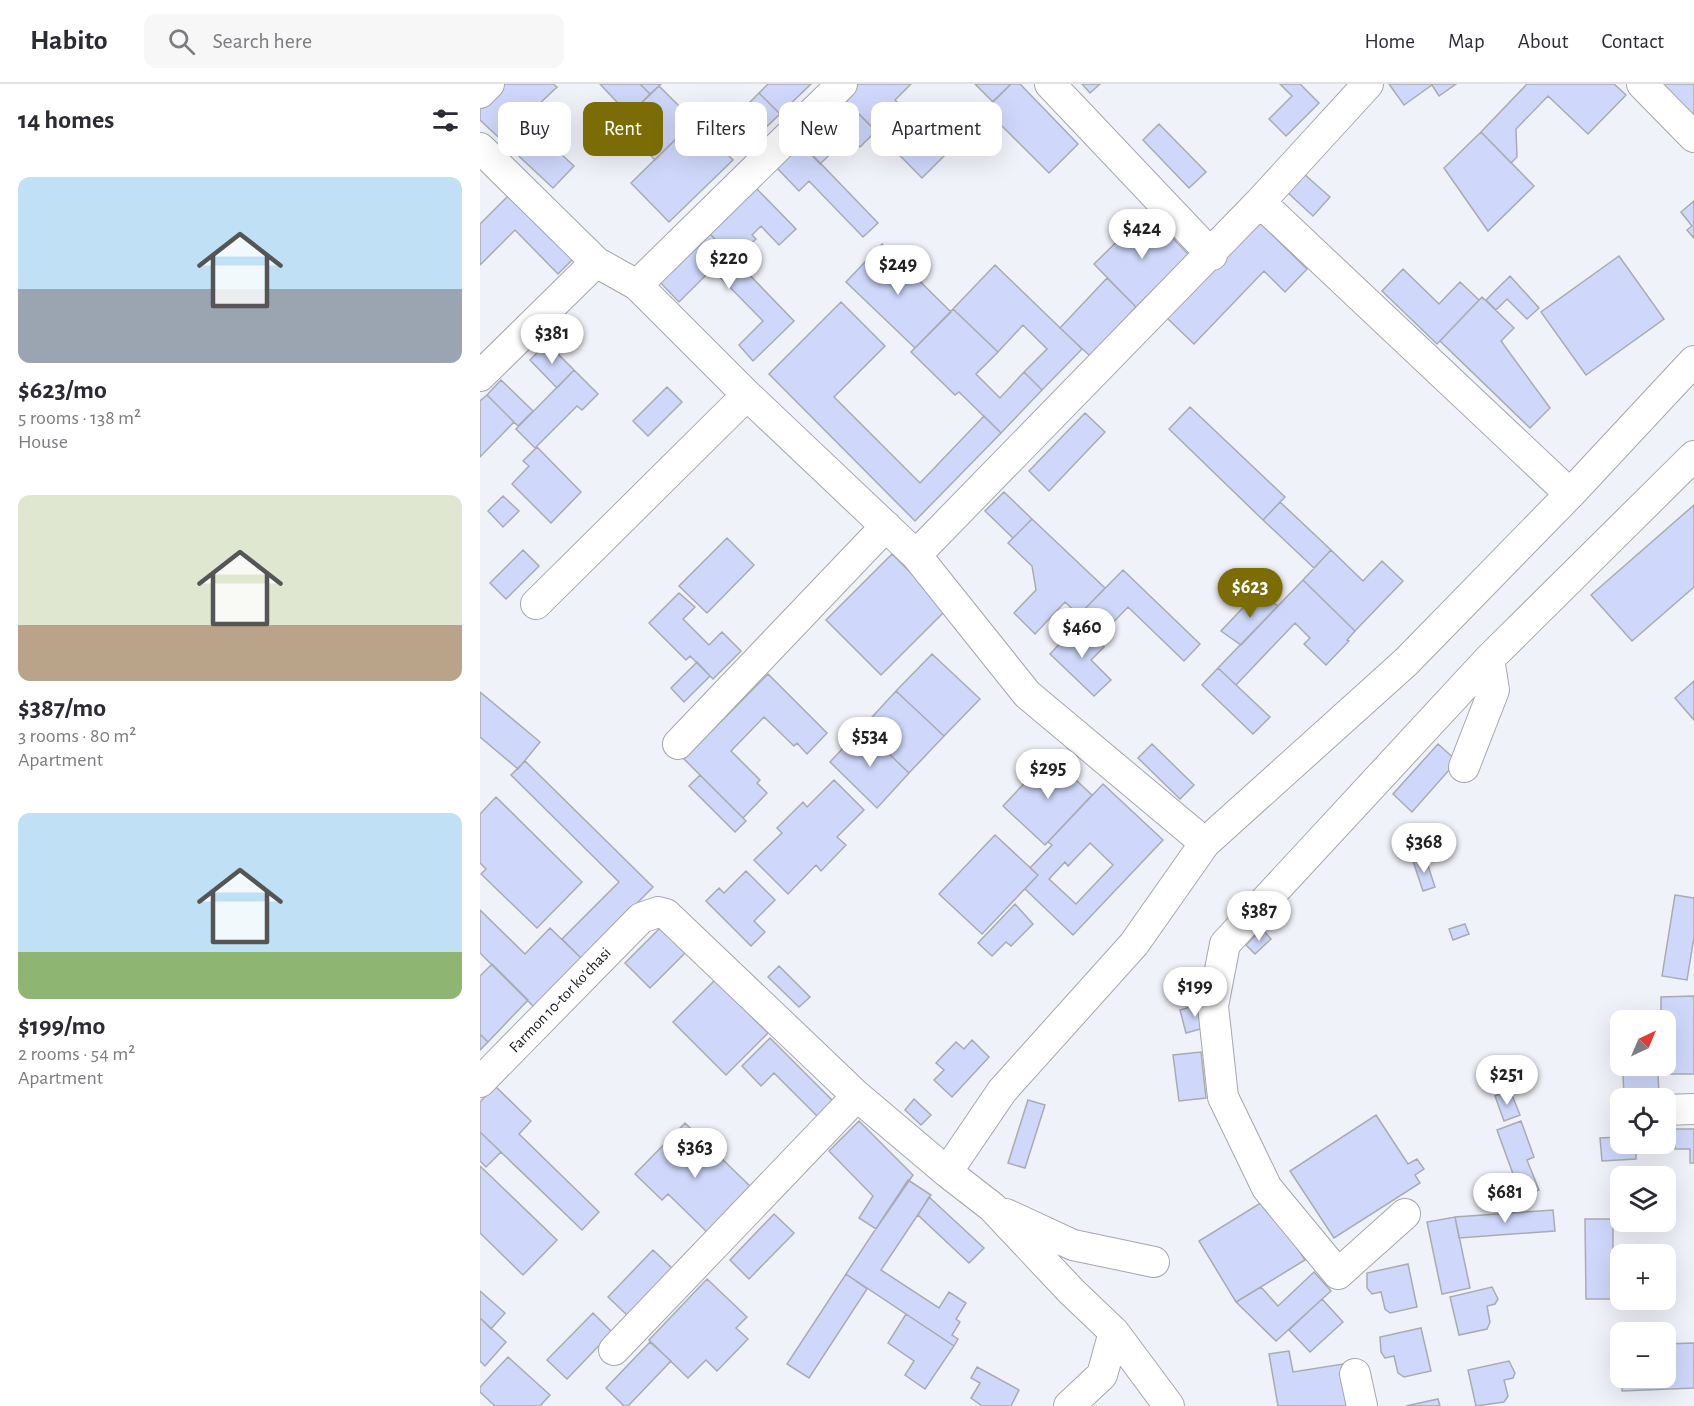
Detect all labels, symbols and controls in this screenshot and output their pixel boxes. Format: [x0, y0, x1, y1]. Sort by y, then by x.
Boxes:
search box [144, 14, 564, 68]
icon: search [165, 25, 198, 58]
text: Habito [30, 27, 108, 55]
text: Search here [213, 30, 312, 52]
text: Home [1364, 31, 1415, 52]
text: Map [1448, 31, 1485, 52]
text: About [1518, 31, 1568, 52]
text: Contact [1601, 31, 1664, 52]
chip: Buy [498, 102, 571, 156]
chip: Rent [583, 102, 663, 156]
chip: Filters [675, 102, 767, 156]
chip: New [779, 102, 859, 156]
chip: Apartment [871, 102, 1002, 156]
icon: filters [429, 104, 462, 137]
text: 14 homes [18, 107, 114, 133]
pin: $424 [1106, 209, 1178, 260]
icon: home [186, 216, 294, 324]
text: $424 [1123, 218, 1161, 238]
pin: $220 [693, 239, 765, 290]
pin: $249 [862, 245, 934, 296]
text: $220 [710, 248, 748, 268]
text: $249 [879, 254, 917, 274]
pin: $381 [516, 314, 588, 365]
text: $381 [535, 323, 569, 343]
text: $623/mo [18, 377, 107, 403]
text: 5 rooms · 138 m² [18, 408, 141, 428]
text: House [18, 432, 68, 452]
icon: home [186, 534, 294, 642]
pin: $623 [1214, 568, 1286, 619]
text: $623 [1232, 577, 1268, 597]
pin: $460 [1046, 608, 1118, 659]
text: $460 [1062, 617, 1102, 637]
text: $387/mo [18, 695, 106, 721]
pin: $534 [834, 717, 906, 768]
text: 3 rooms · 80 m² [18, 726, 136, 746]
text: $534 [852, 726, 888, 746]
pin: $295 [1012, 749, 1084, 800]
text: Apartment [18, 750, 103, 770]
text: $295 [1030, 758, 1066, 778]
pin: $368 [1388, 823, 1460, 874]
text: $368 [1405, 832, 1443, 852]
icon: home [186, 852, 294, 960]
pin: $387 [1223, 891, 1295, 942]
text: $387 [1241, 900, 1277, 920]
street label: Farmon 10-tor koʻchasi [506, 945, 614, 1055]
pin: $199 [1159, 967, 1231, 1018]
text: $199 [1177, 976, 1213, 996]
north arrow [1610, 1010, 1676, 1076]
map controls [1610, 1010, 1676, 1388]
text: $199/mo [18, 1013, 105, 1039]
text: 2 rooms · 54 m² [18, 1044, 135, 1064]
pin: $251 [1471, 1055, 1543, 1106]
text: $251 [1490, 1064, 1524, 1084]
text: Apartment [18, 1068, 103, 1088]
button: locate [1610, 1088, 1676, 1154]
pin: $363 [659, 1128, 731, 1179]
text: $363 [677, 1137, 713, 1157]
button: layers [1610, 1166, 1676, 1232]
pin: $681 [1469, 1173, 1541, 1224]
text: $681 [1487, 1182, 1523, 1202]
button: + [1610, 1244, 1676, 1310]
button: − [1610, 1322, 1676, 1388]

